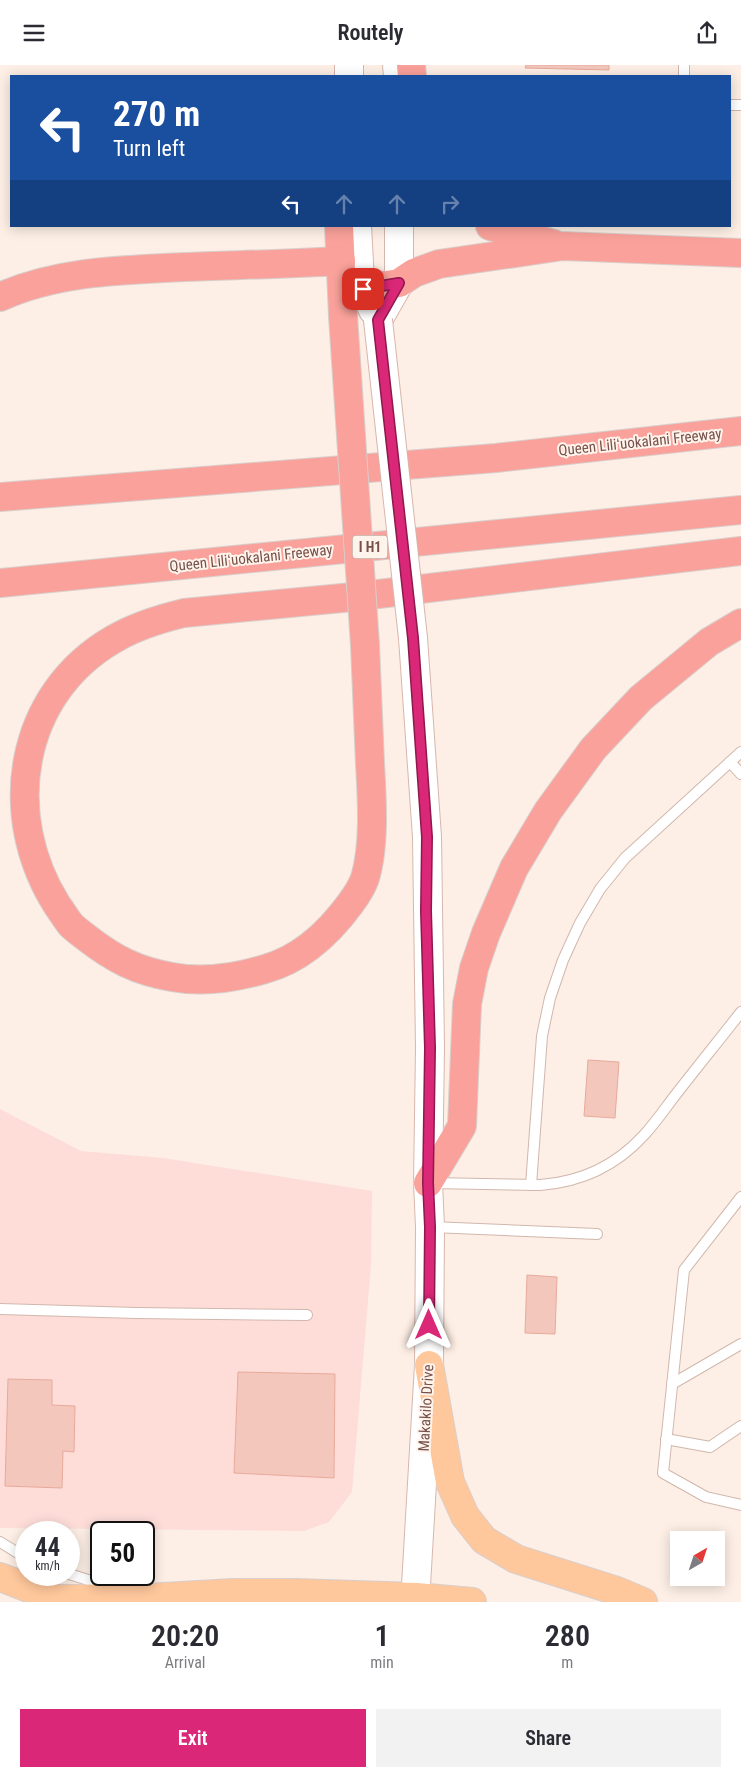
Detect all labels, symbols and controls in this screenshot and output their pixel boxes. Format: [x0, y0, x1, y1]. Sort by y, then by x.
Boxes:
icon: menu [20, 19, 48, 47]
icon: share [693, 19, 721, 47]
text: Routely [337, 20, 404, 45]
text: 270 m [113, 94, 200, 135]
icon: left [30, 95, 95, 160]
text: Turn left [113, 136, 185, 161]
icon: left [277, 190, 305, 218]
icon: ahead [330, 190, 358, 218]
icon: ahead [383, 190, 411, 218]
icon: right [436, 190, 464, 218]
pin [342, 268, 384, 310]
icon: arrive [349, 275, 377, 303]
street label: Queen Liliʻuokalani Freeway [558, 424, 722, 460]
road number: I H1 [352, 536, 388, 559]
street label: Queen Liliʻuokalani Freeway [169, 540, 333, 576]
position arrow [402, 1298, 454, 1350]
street label: Makakilo Drive [415, 1364, 437, 1452]
speed limit sign: 50 [90, 1521, 155, 1586]
north arrow [670, 1531, 725, 1586]
map controls [670, 1531, 725, 1586]
text: 44 [35, 1533, 60, 1562]
text: km/h [35, 1559, 60, 1573]
text: 20:20 [151, 1618, 219, 1653]
text: 1 [374, 1618, 390, 1653]
text: 280 [545, 1618, 590, 1653]
text: Arrival [165, 1653, 205, 1672]
text: min [370, 1653, 394, 1672]
text: m [561, 1653, 573, 1672]
button: Exit [20, 1709, 366, 1767]
button: Share [376, 1709, 721, 1767]

